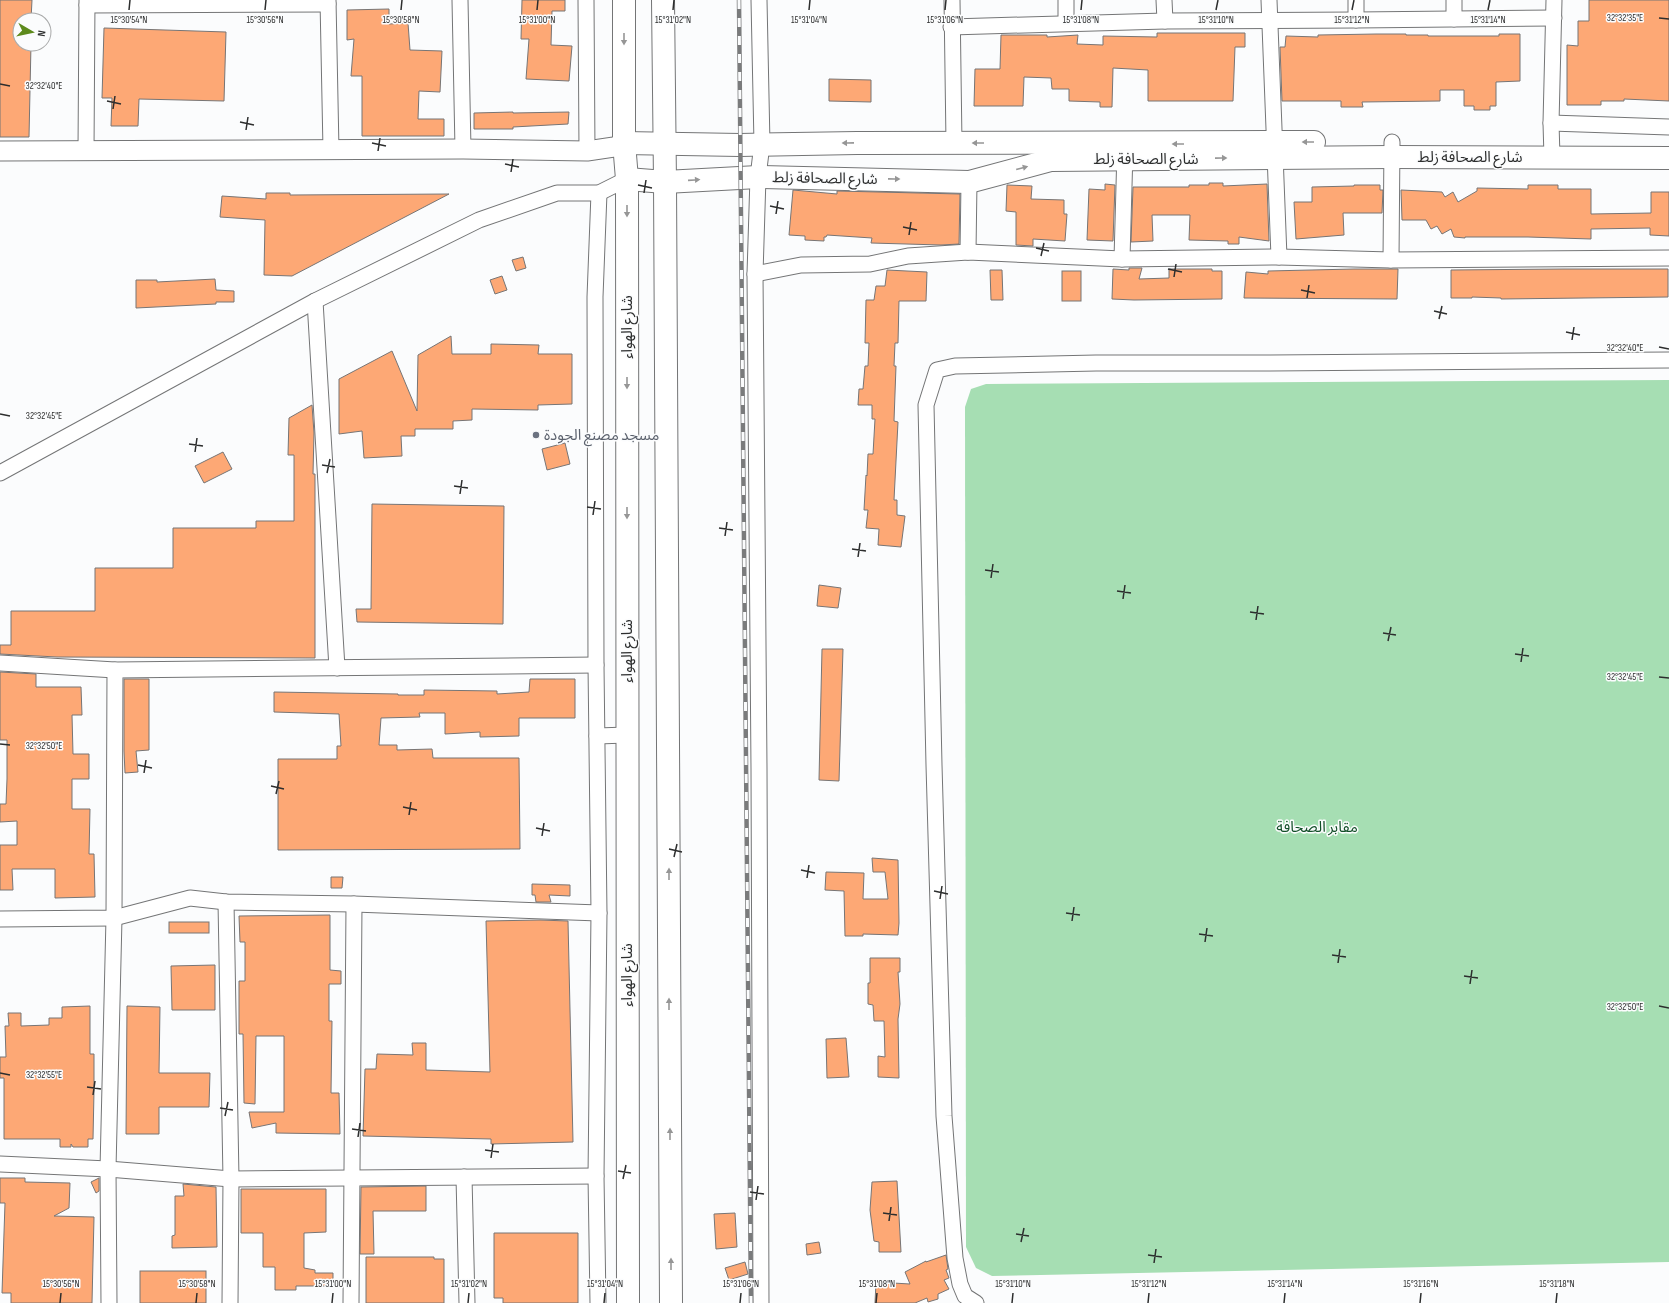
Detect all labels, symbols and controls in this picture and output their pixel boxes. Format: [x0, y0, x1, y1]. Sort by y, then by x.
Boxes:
north arrow [12, 12, 52, 52]
text: 32°32'35"E [1607, 12, 1643, 24]
text: 15°30'54"N [111, 14, 147, 26]
text: 15°30'56"N [246, 14, 284, 26]
text: 15°30'58"N [382, 14, 420, 26]
text: 15°31'00"N [519, 14, 555, 26]
text: 15°31'02"N [655, 14, 691, 26]
text: 15°31'04"N [791, 14, 827, 26]
text: 15°31'06"N [927, 14, 963, 26]
text: 15°31'08"N [1063, 14, 1099, 26]
text: 15°31'10"N [1198, 14, 1234, 26]
text: 15°31'12"N [1334, 14, 1370, 26]
text: 15°31'14"N [1470, 14, 1506, 26]
text: N [34, 30, 48, 38]
one-way arrow [621, 33, 627, 46]
text: 32°32'40"E [26, 80, 62, 92]
one-way arrow [1301, 139, 1314, 145]
one-way arrow [841, 140, 854, 146]
one-way arrow [971, 140, 984, 146]
one-way arrow [1172, 140, 1184, 147]
street label: شارع الصحافة زلط [1417, 148, 1523, 169]
street label: شارع الصحافة زلط [1093, 150, 1199, 171]
one-way arrow [1215, 155, 1227, 162]
one-way arrow [1016, 165, 1028, 171]
street label: شارع الصحافة زلط [772, 168, 878, 191]
one-way arrow [688, 176, 700, 183]
one-way arrow [888, 176, 901, 182]
one-way arrow [624, 205, 630, 218]
street label: شارع الهواء [618, 295, 639, 359]
text: 32°32'40"E [1607, 342, 1643, 354]
one-way arrow [624, 377, 630, 390]
text: 32°32'45"E [26, 410, 62, 422]
place label: مسجد مصنع الجودة [544, 426, 660, 447]
marker: مسجد مصنع الجودة [531, 430, 541, 440]
one-way arrow [624, 507, 630, 520]
street label: شارع الهواء [618, 619, 639, 683]
text: 32°32'45"E [1607, 671, 1643, 683]
text: 32°32'50"E [26, 740, 62, 752]
park label: مقابر الصحافة [1276, 818, 1358, 837]
one-way arrow [666, 867, 672, 880]
street label: شارع الهواء [618, 943, 639, 1007]
one-way arrow [666, 997, 672, 1010]
text: 32°32'50"E [1607, 1001, 1643, 1013]
text: 32°32'55"E [26, 1069, 62, 1081]
one-way arrow [667, 1127, 673, 1140]
one-way arrow [668, 1257, 674, 1270]
text: 15°30'56"N [42, 1278, 80, 1290]
text: 15°30'58"N [178, 1278, 216, 1290]
text: 15°31'00"N [315, 1278, 351, 1290]
text: 15°31'02"N [451, 1278, 487, 1290]
text: 15°31'04"N [587, 1278, 623, 1290]
text: 15°31'06"N [723, 1278, 759, 1290]
text: 15°31'08"N [859, 1278, 895, 1290]
text: 15°31'10"N [995, 1278, 1031, 1290]
text: 15°31'12"N [1131, 1278, 1167, 1290]
text: 15°31'14"N [1267, 1278, 1303, 1290]
text: 15°31'16"N [1403, 1278, 1439, 1290]
text: 15°31'18"N [1539, 1278, 1575, 1290]

